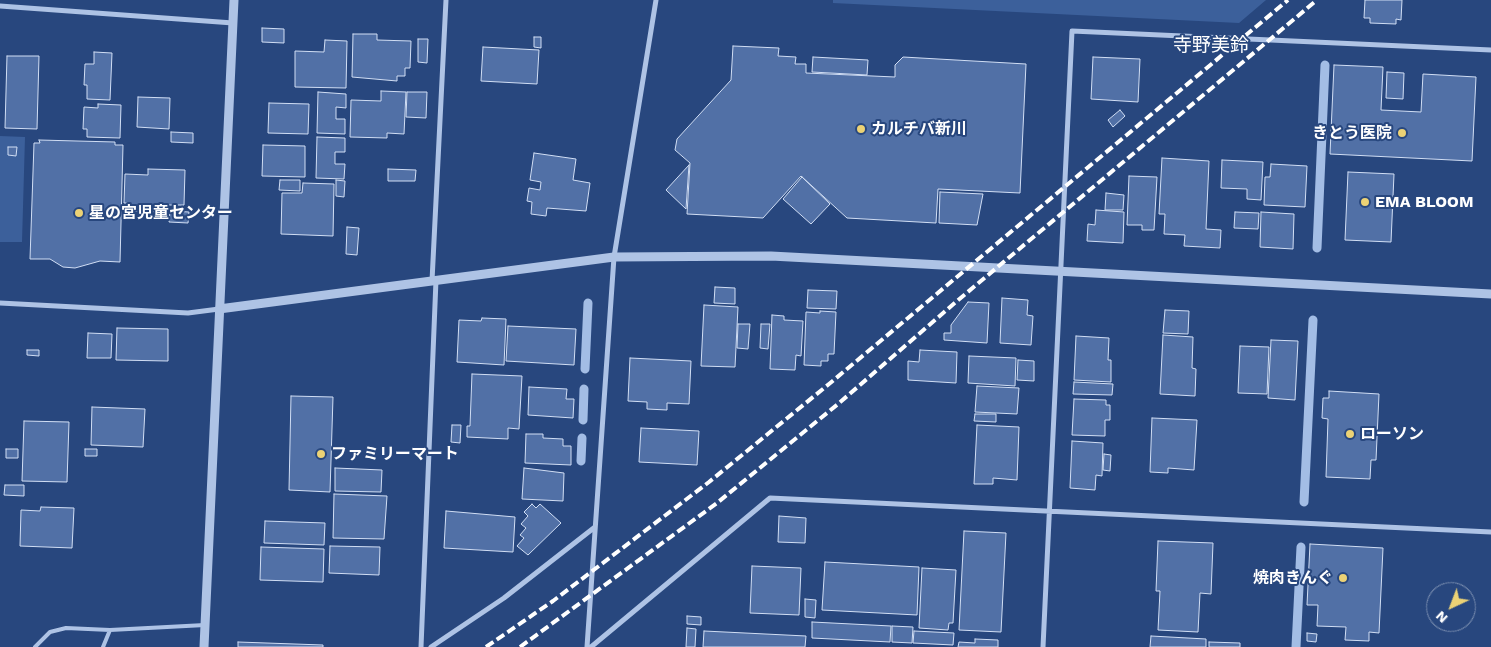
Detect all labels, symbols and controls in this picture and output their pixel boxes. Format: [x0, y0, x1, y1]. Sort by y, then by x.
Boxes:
district label: 寺野美鈴 [1173, 34, 1249, 56]
place label: カルチバ新川 [871, 119, 967, 139]
marker: カルチバ新川 [855, 123, 867, 135]
place label: きとう医院 [1312, 123, 1392, 143]
marker: きとう医院 [1396, 127, 1408, 139]
place label: EMA BLOOM [1375, 192, 1473, 212]
marker: EMA BLOOM [1359, 196, 1371, 208]
place label: 星の宮児童センター [89, 203, 233, 223]
marker: 星の宮児童センター [73, 207, 85, 219]
place label: ローソン [1360, 424, 1424, 444]
marker: ローソン [1344, 428, 1356, 440]
place label: ファミリーマート [331, 444, 459, 464]
marker: ファミリーマート [315, 448, 327, 460]
place label: 焼肉きんぐ [1253, 568, 1333, 588]
marker: 焼肉きんぐ [1337, 572, 1349, 584]
north arrow [1426, 582, 1476, 632]
text: N [1432, 608, 1451, 627]

